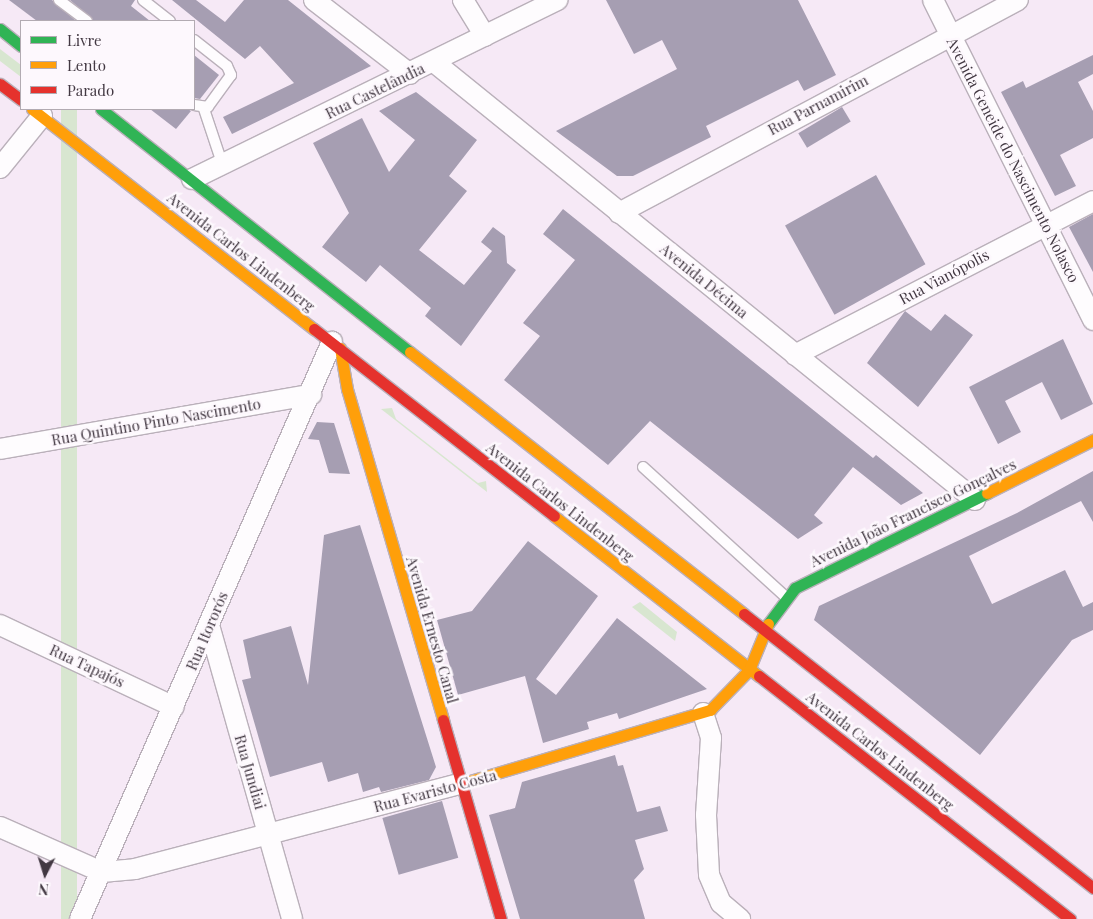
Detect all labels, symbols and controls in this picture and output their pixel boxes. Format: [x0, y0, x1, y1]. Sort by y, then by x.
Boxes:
legend [20, 20, 195, 110]
text: Livre [67, 30, 102, 50]
street label: Avenida Geneide do Nascimento Nolasco [943, 34, 1083, 286]
text: Lento [67, 55, 106, 75]
street label: Rua Castelândia [322, 59, 428, 123]
street label: Rua Parnamirim [765, 71, 871, 139]
text: Parado [67, 80, 114, 100]
street label: Avenida Carlos Lindenberg [164, 189, 318, 315]
street label: Avenida Décima [656, 240, 752, 322]
street label: Rua Vianópolis [896, 246, 992, 308]
street label: Rua Quintino Pinto Nascimento [50, 395, 262, 449]
street label: Avenida Carlos Lindenberg [483, 439, 637, 565]
street label: Avenida João Francisco Gonçalves [807, 455, 1019, 571]
street label: Avenida Ernesto Canal [402, 554, 462, 706]
street label: Rua Itororós [182, 589, 232, 673]
street label: Rua Tapajós [46, 641, 128, 691]
street label: Avenida Carlos Lindenberg [803, 688, 957, 814]
street label: Rua Jundiai [231, 733, 269, 811]
street label: Rua Evaristo Costa [372, 766, 498, 816]
north arrow [20, 849, 70, 899]
text: N [38, 880, 50, 899]

